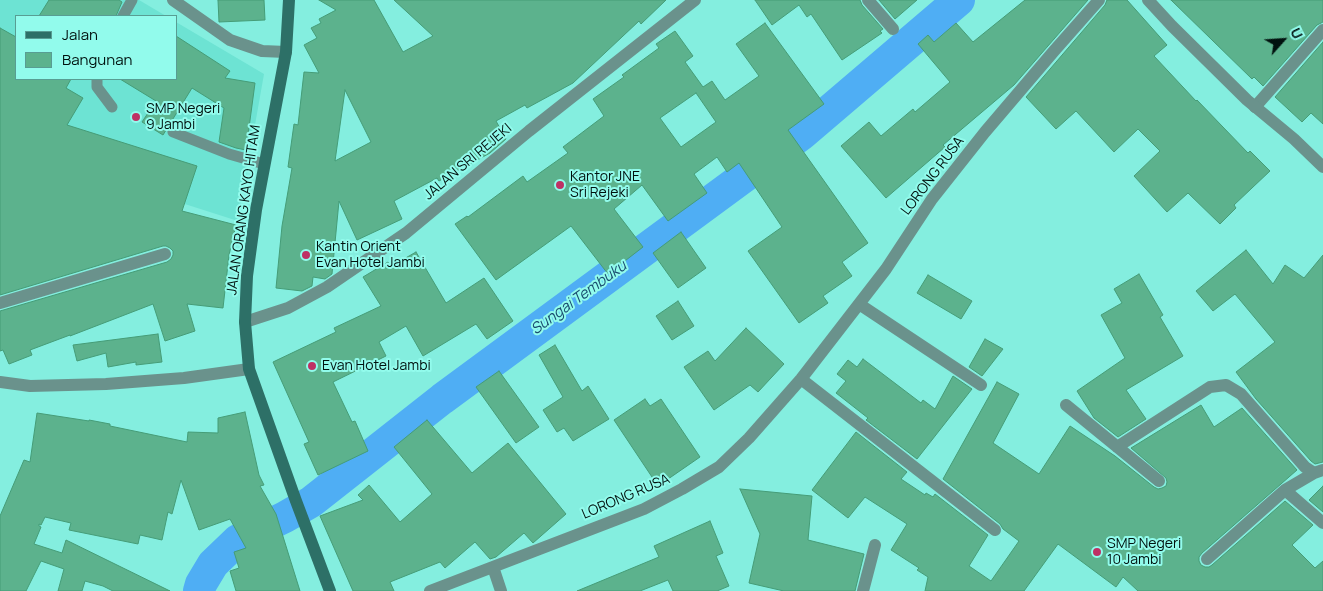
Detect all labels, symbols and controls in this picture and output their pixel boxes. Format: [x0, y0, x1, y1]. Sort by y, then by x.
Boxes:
legend [15, 15, 178, 80]
north arrow [1258, 15, 1308, 65]
text: Jalan [62, 24, 98, 45]
text: U [1286, 25, 1308, 42]
text: Bangunan [62, 49, 132, 70]
place label: SMP Negeri 9 Jambi [146, 101, 220, 134]
marker: SMP Negeri 9 Jambi [130, 111, 142, 123]
street label: JALAN SRI REJEKI [421, 120, 515, 204]
street label: JALAN ORANG KAYO HITAM [224, 124, 264, 296]
street label: LORONG RUSA [898, 133, 968, 219]
place label: Kantor JNE Sri Rejeki [570, 169, 640, 202]
marker: Kantor JNE Sri Rejeki [554, 179, 566, 191]
place label: Kantin Orient Evan Hotel Jambi [316, 239, 425, 272]
marker: Kantin Orient Evan Hotel Jambi [300, 249, 312, 261]
water label: Sungai Tembuku [528, 257, 630, 339]
place label: Evan Hotel Jambi [322, 358, 431, 374]
marker: Evan Hotel Jambi [306, 360, 318, 372]
street label: LORONG RUSA [579, 471, 673, 523]
place label: SMP Negeri 10 Jambi [1107, 536, 1181, 568]
marker: SMP Negeri 10 Jambi [1091, 546, 1103, 558]

